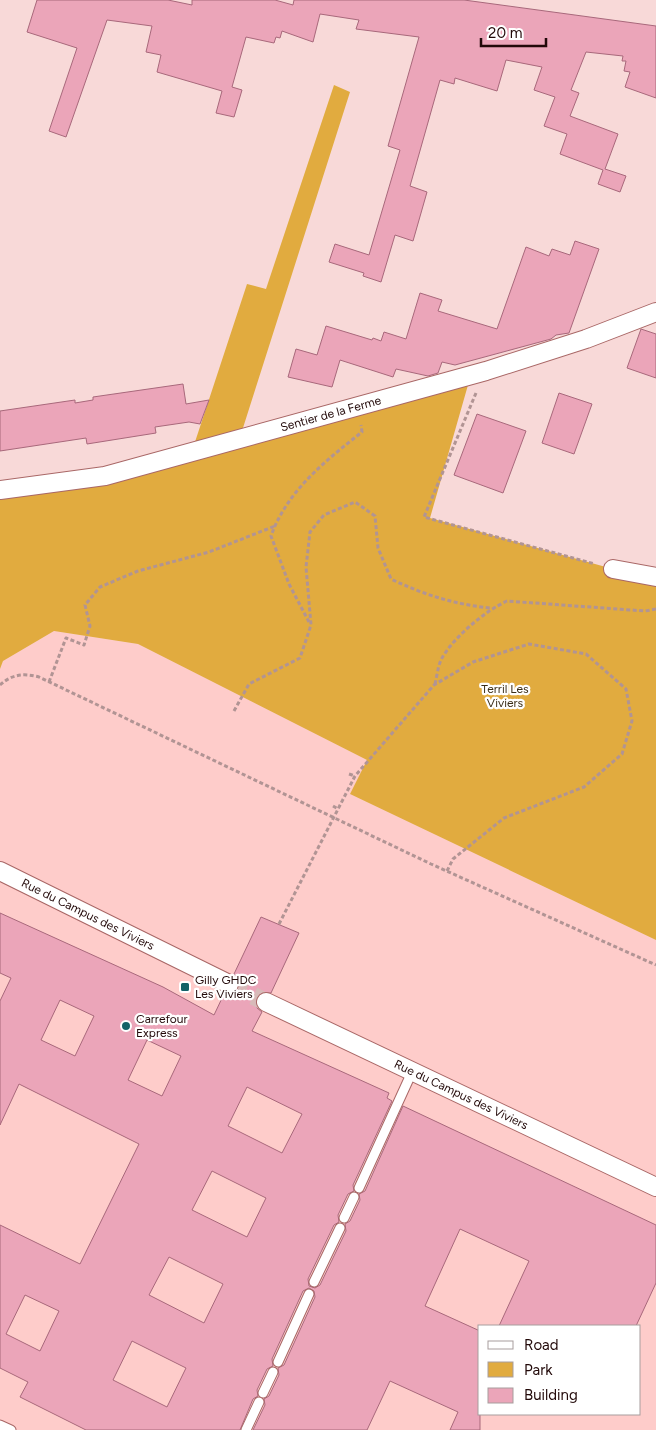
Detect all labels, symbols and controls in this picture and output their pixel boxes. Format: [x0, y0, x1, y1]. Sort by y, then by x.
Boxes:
scale bar [481, 15, 546, 47]
text: 20 m [488, 24, 522, 42]
street label: Sentier de la Ferme [279, 393, 383, 434]
park label: Terril Les Viviers [481, 682, 529, 710]
street label: Rue du Campus des Viviers [19, 876, 157, 953]
place label: Gilly GHDC Les Viviers [195, 973, 257, 1001]
marker: Gilly GHDC Les Viviers [179, 981, 191, 993]
place label: Carrefour Express [136, 1012, 188, 1040]
marker: Carrefour Express [120, 1020, 132, 1032]
street label: Rue du Campus des Viviers [392, 1057, 531, 1132]
legend [478, 1325, 641, 1415]
text: Road [524, 1336, 559, 1354]
text: Park [524, 1361, 553, 1379]
text: Building [524, 1386, 578, 1404]

